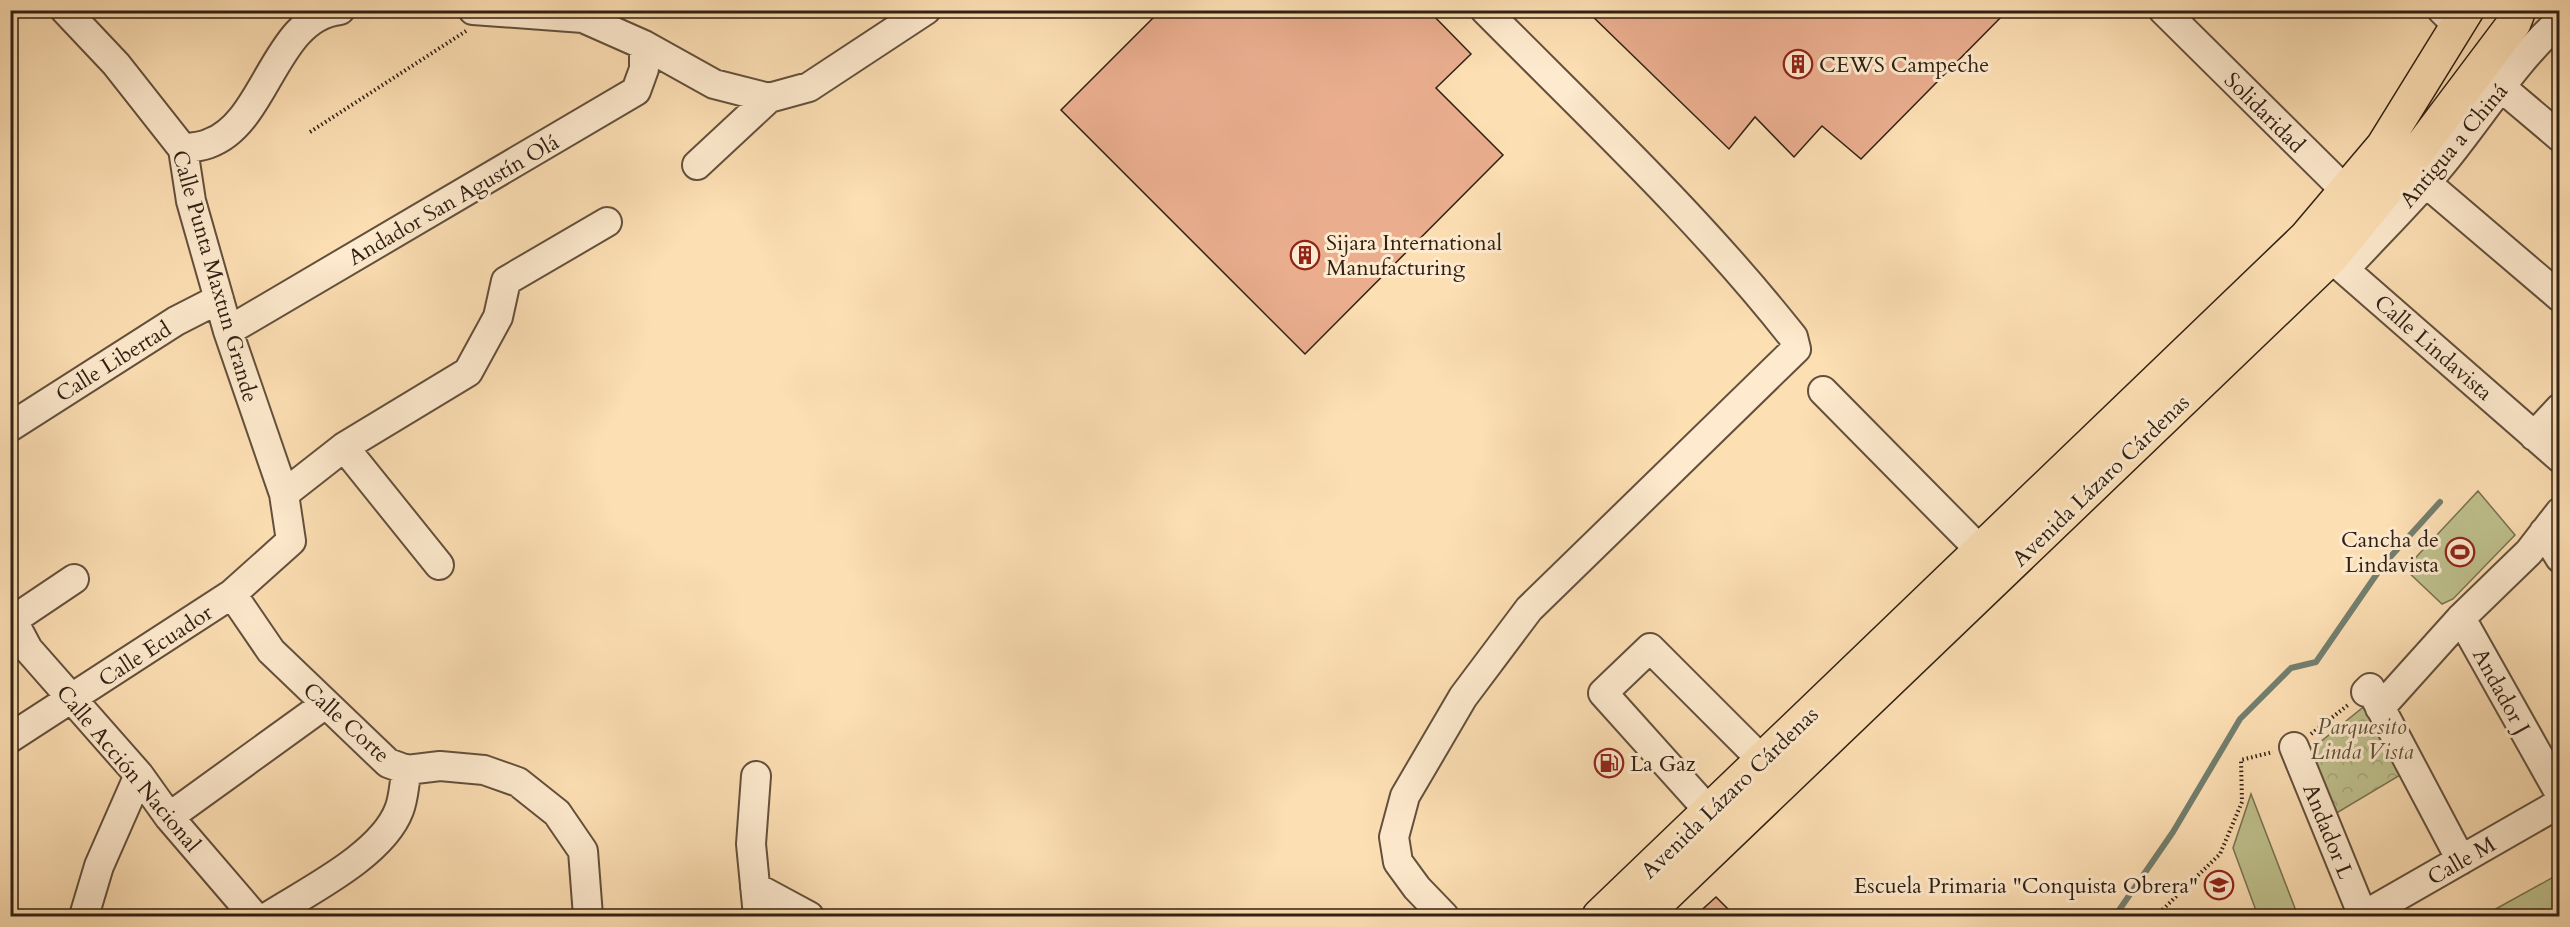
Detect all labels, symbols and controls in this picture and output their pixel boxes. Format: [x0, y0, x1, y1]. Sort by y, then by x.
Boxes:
building icon: CEWS Campeche [1782, 48, 1814, 80]
place label: CEWS Campeche [1819, 50, 1989, 80]
street label: Solidaridad [2217, 66, 2312, 160]
street label: Antigua a Chiná [2393, 77, 2515, 214]
street label: Andador San Agustín Olá [343, 127, 565, 273]
street label: Calle Punta Maxtun Grande [165, 147, 265, 406]
place label: Sijara International Manufacturing [1326, 228, 1502, 283]
building icon: Sijara International Manufacturing [1289, 239, 1321, 271]
street label: Calle Lindavista [2368, 288, 2499, 408]
street label: Calle Libertad [50, 314, 177, 409]
street label: Avenida Lázaro Cárdenas [2005, 388, 2196, 573]
place label: Cancha de Lindavista [2341, 525, 2439, 580]
sports icon: Cancha de Lindavista [2444, 536, 2476, 568]
street label: Calle Ecuador [93, 597, 219, 694]
street label: Andador J [2465, 643, 2537, 740]
street label: Calle Corte [296, 676, 396, 770]
street label: Calle Acción Nacional [49, 679, 207, 859]
street label: Avenida Lázaro Cárdenas [1634, 700, 1825, 885]
park label: Parquesito Linda Vista [2310, 712, 2414, 767]
fuel station icon: La Gaz [1593, 747, 1625, 779]
place label: La Gaz [1630, 749, 1696, 779]
street label: Andador L [2295, 779, 2361, 884]
street label: Calle M [2422, 829, 2501, 892]
school or university icon: Escuela Primaria "Conquista Obrera" [2203, 869, 2235, 901]
place label: Escuela Primaria "Conquista Obrera" [1854, 871, 2198, 901]

